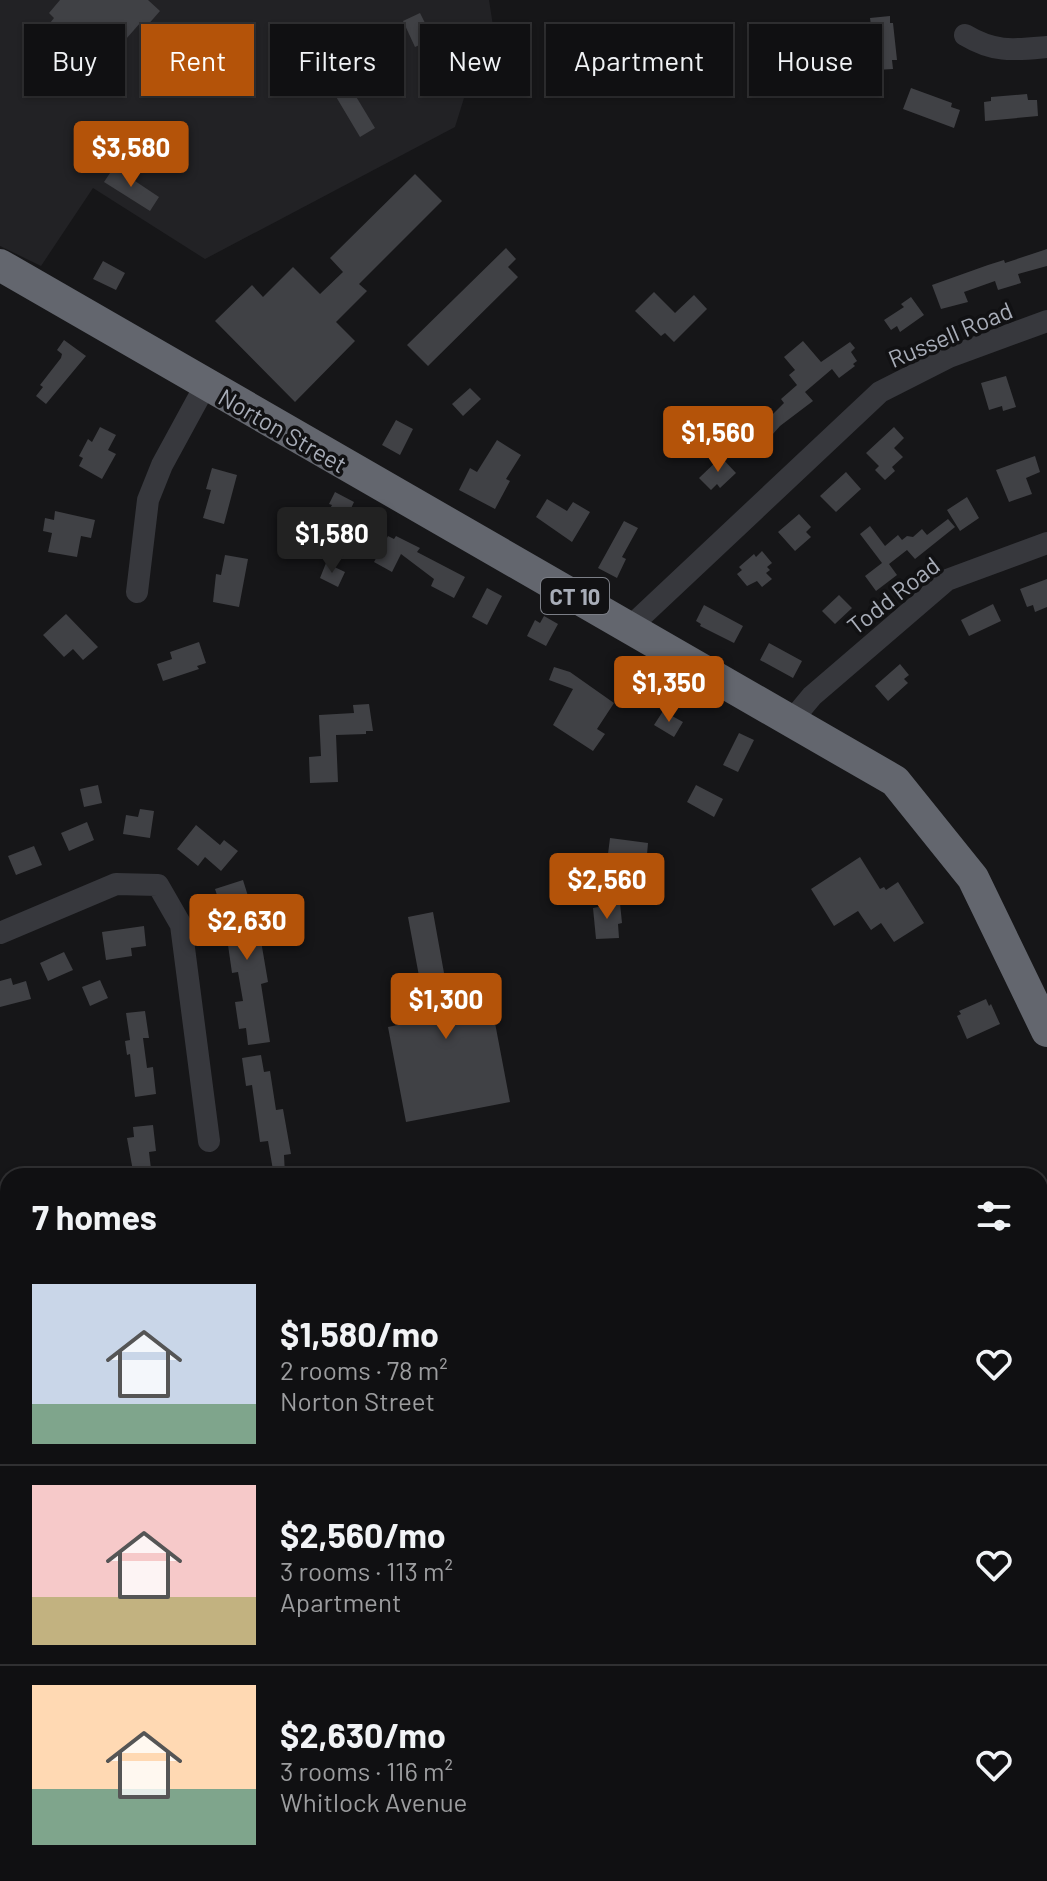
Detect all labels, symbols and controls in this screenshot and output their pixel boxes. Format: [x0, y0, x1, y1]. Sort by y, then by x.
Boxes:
chip: Buy [24, 24, 125, 96]
chip: Rent [141, 24, 254, 96]
chip: Filters [270, 24, 404, 96]
chip: New [420, 24, 530, 96]
chip: Apartment [546, 24, 733, 96]
chip: House [749, 24, 882, 96]
pin: $3,580 [66, 121, 196, 189]
text: $3,580 [92, 131, 170, 162]
street label: Russell Road [884, 295, 1016, 373]
street label: Norton Street [214, 382, 352, 478]
pin: $1,560 [653, 406, 783, 474]
text: $1,560 [681, 416, 755, 447]
pin: $1,580 [267, 507, 397, 575]
text: $1,580 [295, 517, 369, 548]
street label: Todd Road [841, 550, 945, 640]
road number: CT 10 [541, 578, 609, 614]
pin: $1,350 [604, 656, 734, 724]
text: $1,350 [632, 666, 706, 697]
pin: $2,560 [542, 853, 672, 921]
text: $2,560 [567, 863, 647, 894]
pin: $2,630 [182, 894, 312, 962]
text: $2,630 [207, 904, 287, 935]
pin: $1,300 [381, 973, 511, 1041]
text: $1,300 [409, 983, 483, 1014]
icon: filters [972, 1194, 1016, 1238]
text: 7 homes [32, 1196, 157, 1237]
text: $1,580/mo [280, 1313, 439, 1354]
icon: home [96, 1316, 192, 1412]
icon: heart [972, 1342, 1016, 1386]
text: 2 rooms · 78 m² [280, 1354, 448, 1385]
text: Norton Street [280, 1385, 435, 1416]
text: $2,560/mo [280, 1514, 446, 1555]
icon: home [96, 1517, 192, 1613]
icon: heart [972, 1543, 1016, 1587]
text: 3 rooms · 113 m² [280, 1555, 453, 1586]
text: Apartment [280, 1586, 401, 1617]
text: $2,630/mo [280, 1714, 446, 1755]
icon: home [96, 1717, 192, 1813]
icon: heart [972, 1743, 1016, 1787]
text: 3 rooms · 116 m² [280, 1755, 453, 1786]
text: Whitlock Avenue [280, 1786, 467, 1817]

